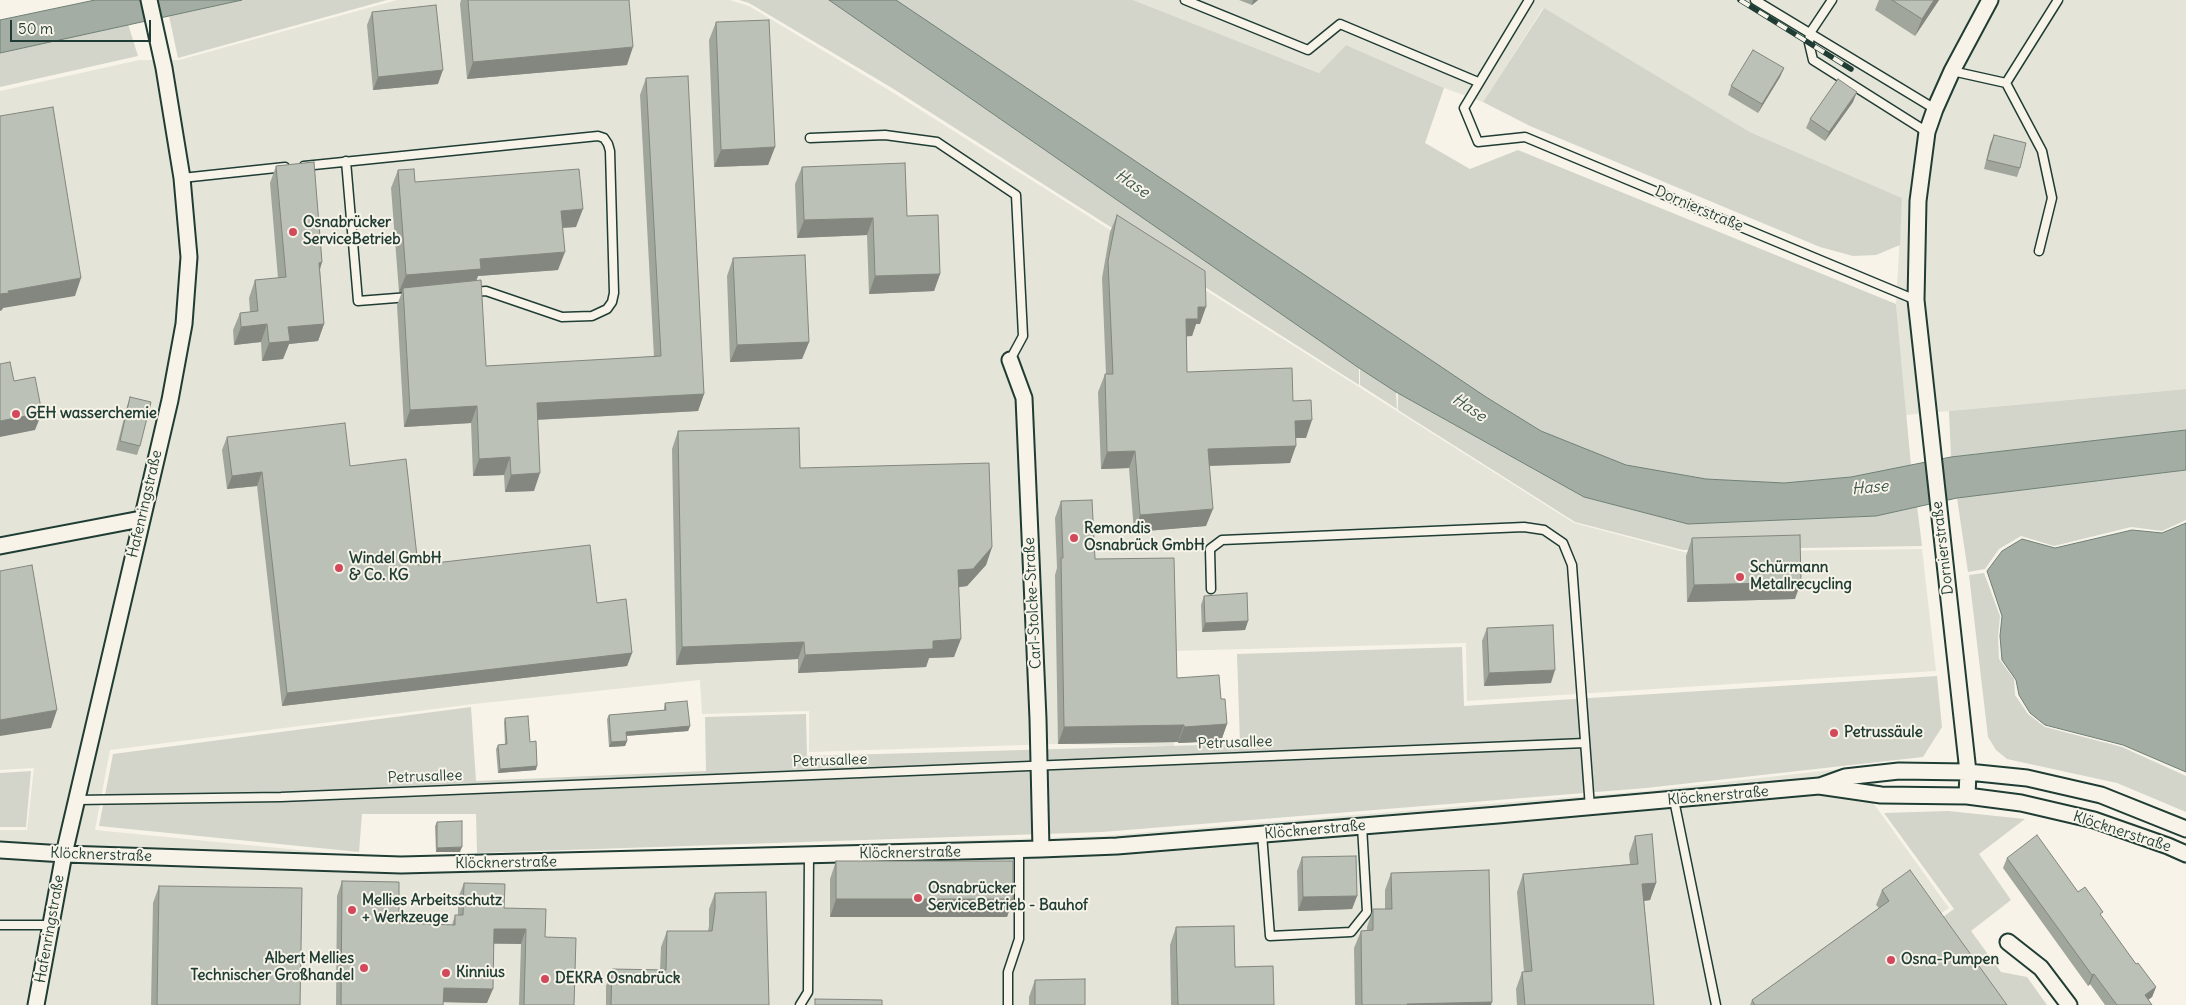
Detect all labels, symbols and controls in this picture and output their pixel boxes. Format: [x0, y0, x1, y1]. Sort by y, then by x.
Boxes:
scale bar [12, 10, 154, 42]
text: 50 m [18, 19, 53, 38]
water label: Hase [1111, 166, 1153, 202]
street label: Dornierstraße [1652, 182, 1746, 236]
place label: Osnabrücker ServiceBetrieb [303, 214, 400, 249]
marker: Osnabrücker ServiceBetrieb [287, 226, 299, 238]
water label: Hase [1448, 390, 1490, 426]
place label: GEH wasserchemie [26, 405, 157, 423]
marker: GEH wasserchemie [10, 408, 22, 420]
street label: Hafenringstraße [124, 448, 166, 560]
water label: Hase [1851, 477, 1889, 499]
street label: Dornierstraße [1928, 500, 1958, 596]
place label: Remondis Osnabrück GmbH [1084, 520, 1205, 555]
marker: Remondis Osnabrück GmbH [1068, 532, 1080, 544]
street label: Carl-Stolcke-Straße [1021, 537, 1045, 669]
place label: Windel GmbH & Co. KG [349, 550, 441, 585]
place label: Schürmann Metallrecycling [1750, 559, 1852, 594]
marker: Windel GmbH & Co. KG [333, 562, 345, 574]
marker: Schürmann Metallrecycling [1734, 571, 1746, 583]
place label: Petrussäule [1844, 724, 1923, 742]
marker: Petrussäule [1828, 727, 1840, 739]
street label: Petrusallee [1197, 733, 1273, 753]
street label: Petrusallee [792, 751, 868, 771]
street label: Petrusallee [387, 767, 463, 787]
street label: Klöcknerstraße [1666, 783, 1770, 809]
street label: Klöcknerstraße [2071, 808, 2173, 856]
street label: Klöcknerstraße [1263, 817, 1367, 843]
street label: Klöcknerstraße [859, 843, 961, 863]
street label: Klöcknerstraße [50, 844, 152, 866]
street label: Klöcknerstraße [455, 853, 557, 873]
street label: Hafenringstraße [32, 873, 68, 985]
place label: Osnabrücker ServiceBetrieb - Bauhof [928, 880, 1088, 915]
place label: Mellies Arbeitsschutz + Werkzeuge [362, 892, 502, 927]
marker: Osnabrücker ServiceBetrieb - Bauhof [912, 892, 924, 904]
marker: Mellies Arbeitsschutz + Werkzeuge [346, 904, 358, 916]
place label: Albert Mellies Technischer Großhandel [190, 950, 354, 985]
place label: Osna-Pumpen [1901, 951, 1999, 969]
marker: Osna-Pumpen [1885, 954, 1897, 966]
marker: Albert Mellies Technischer Großhandel [358, 962, 370, 974]
place label: Kinnius [456, 964, 505, 982]
marker: Kinnius [440, 967, 452, 979]
place label: DEKRA Osnabrück [555, 970, 681, 988]
marker: DEKRA Osnabrück [539, 973, 551, 985]

